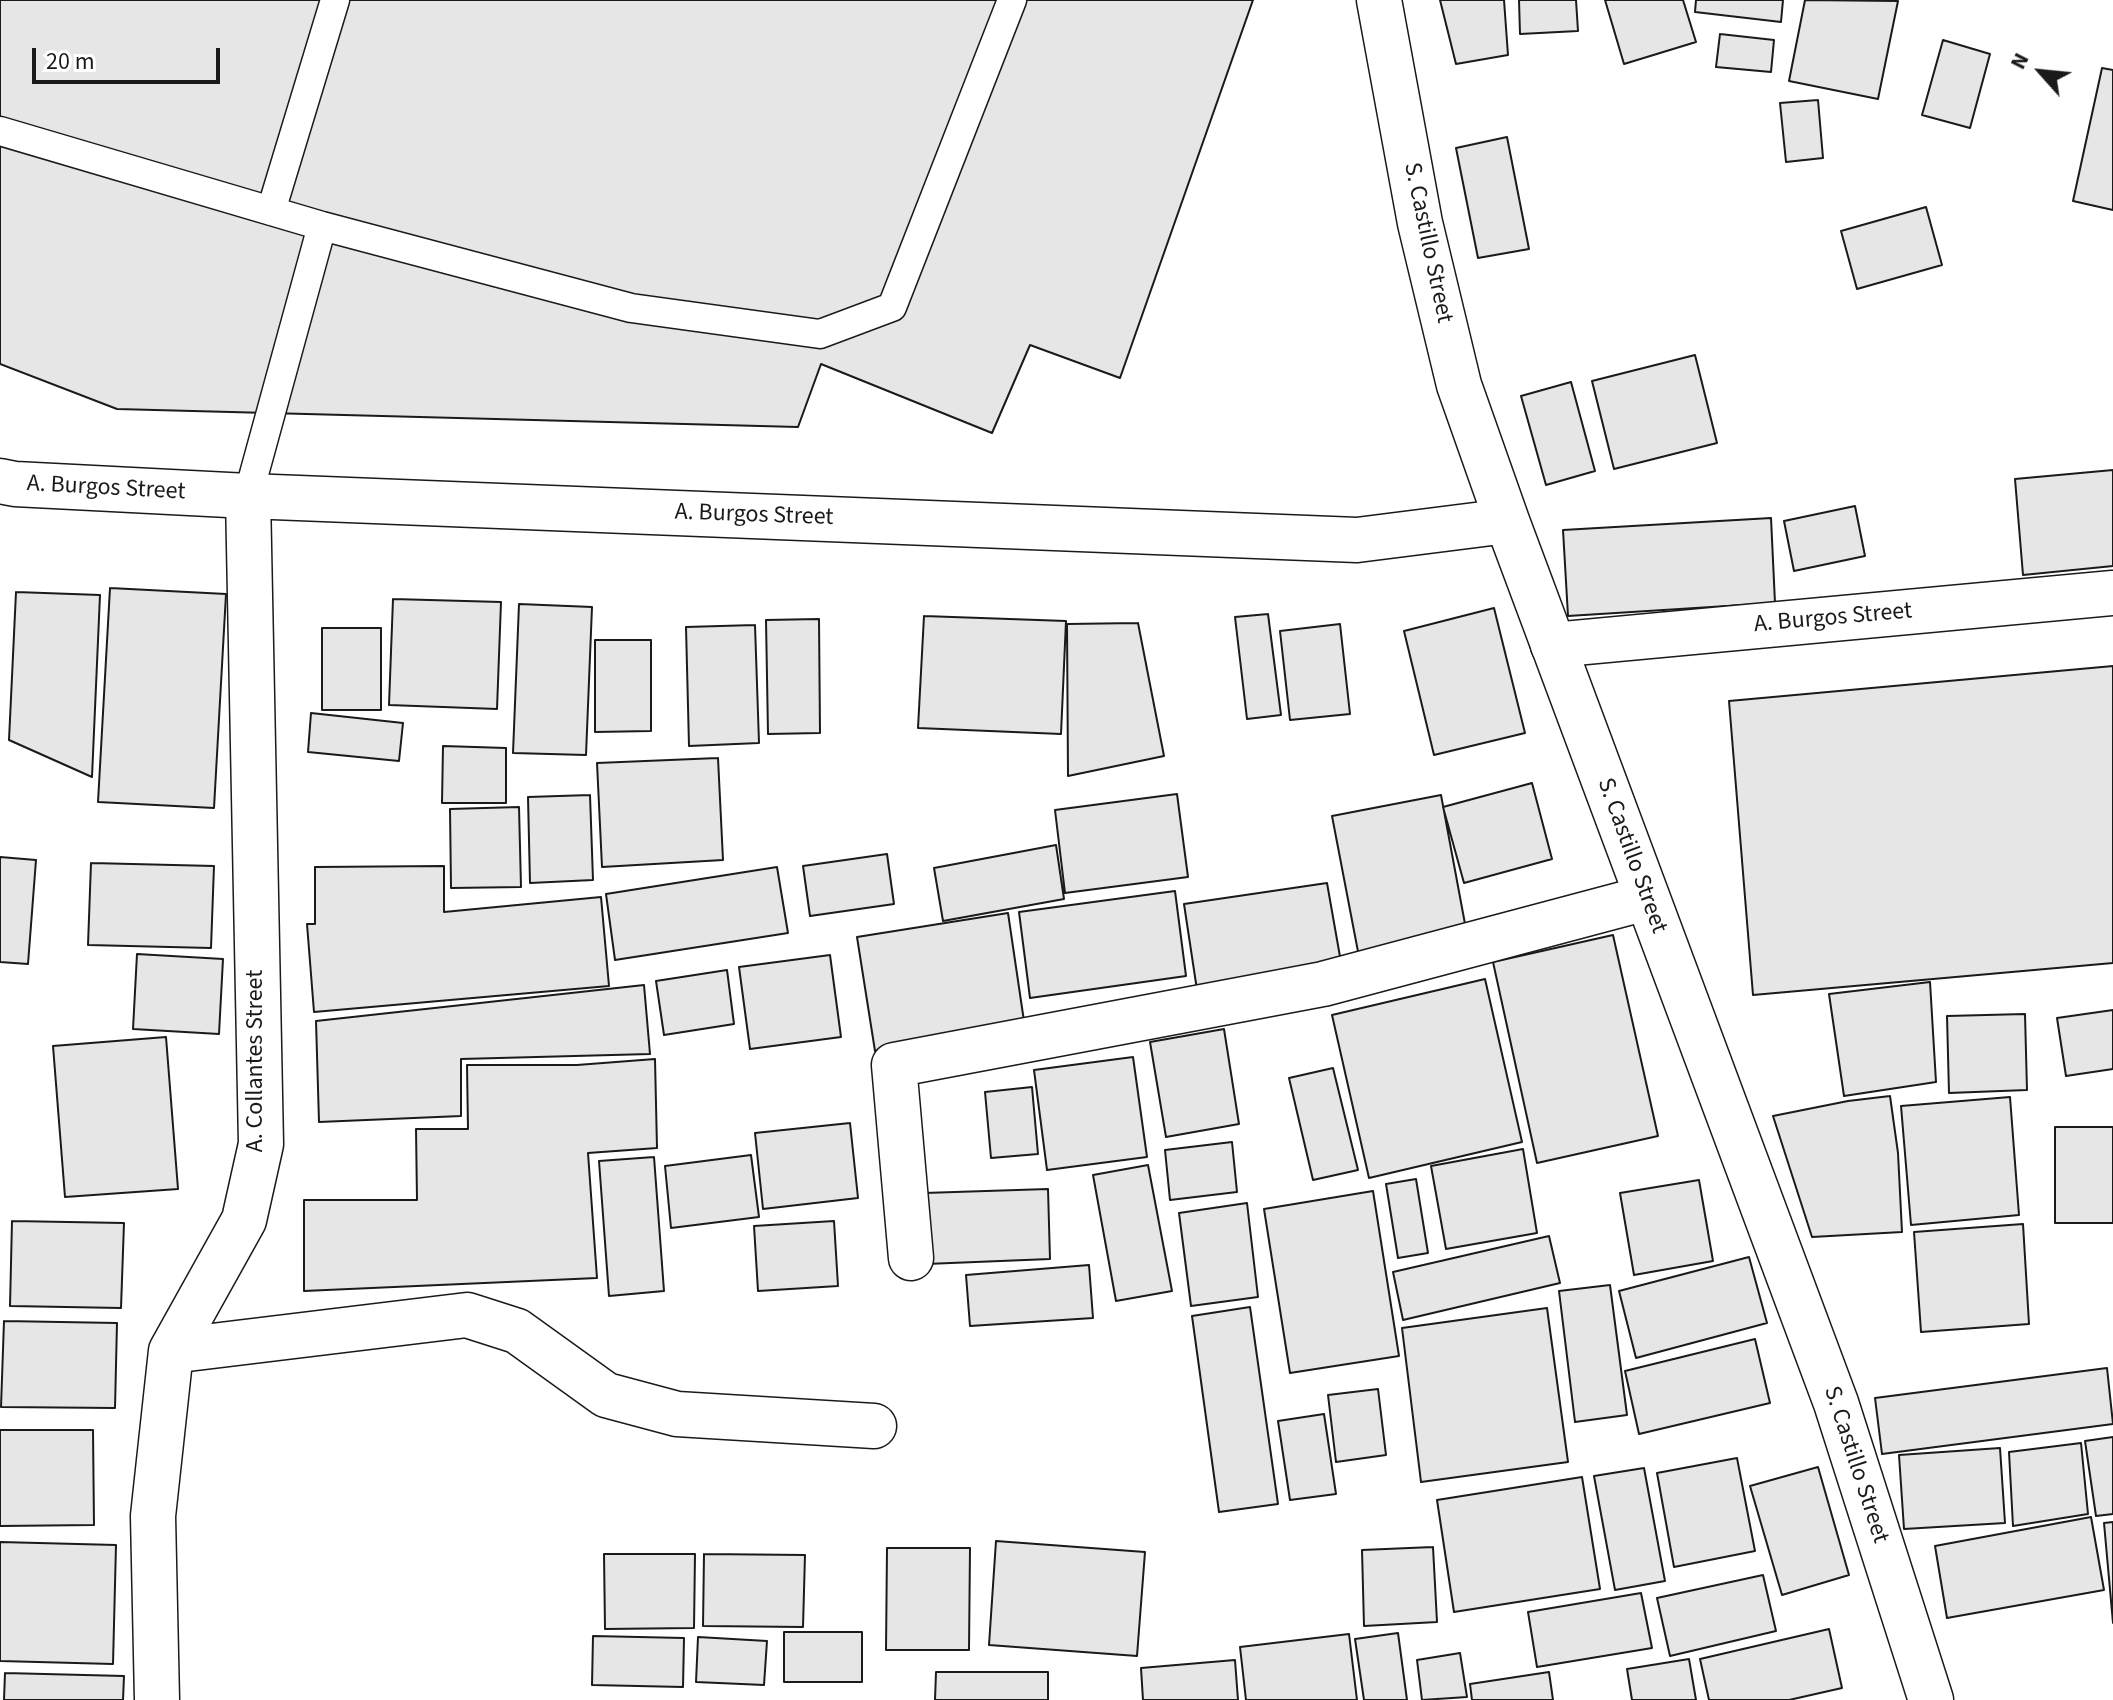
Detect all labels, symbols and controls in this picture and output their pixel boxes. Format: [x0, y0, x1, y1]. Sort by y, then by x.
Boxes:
scale bar [36, 32, 224, 82]
north arrow [2001, 32, 2081, 112]
text: 20 m [46, 44, 95, 79]
text: N [2002, 47, 2037, 75]
street label: S. Castillo Street [1396, 160, 1458, 326]
street label: A. Burgos Street [26, 470, 186, 508]
street label: A. Burgos Street [674, 499, 834, 533]
street label: A. Burgos Street [1753, 598, 1913, 640]
street label: S. Castillo Street [1590, 774, 1672, 938]
street label: A. Collantes Street [243, 970, 271, 1152]
street label: S. Castillo Street [1816, 1383, 1894, 1547]

